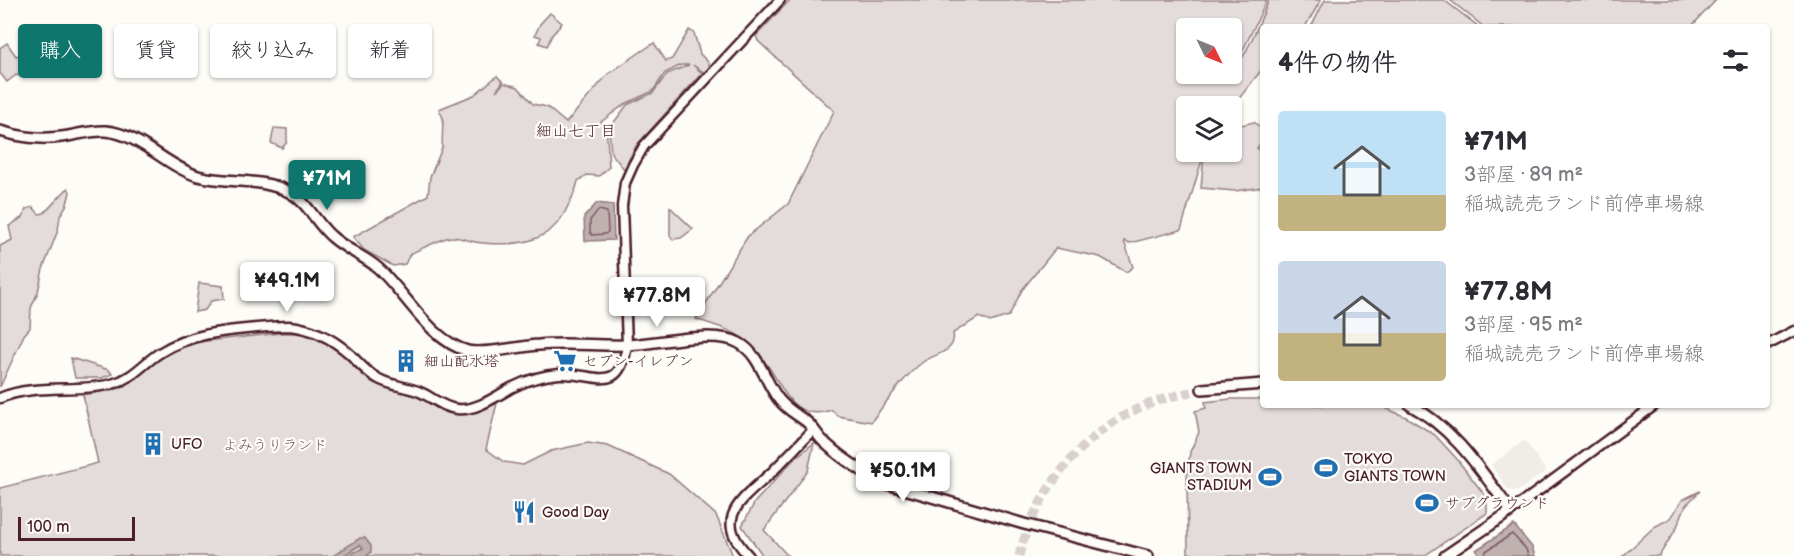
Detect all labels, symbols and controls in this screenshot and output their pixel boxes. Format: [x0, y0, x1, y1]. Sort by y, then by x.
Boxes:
north arrow [1176, 18, 1242, 84]
map controls [1176, 18, 1242, 162]
chip: 購入 [18, 24, 102, 78]
chip: 賃貸 [114, 24, 198, 78]
chip: 絞り込み [210, 24, 336, 78]
chip: 新着 [348, 24, 432, 78]
icon: filters [1719, 44, 1752, 77]
text: 4件の物件 [1278, 48, 1397, 79]
button: layers [1176, 96, 1242, 162]
district label: 細山七丁目 [536, 122, 616, 141]
text: ¥71M [1464, 127, 1528, 158]
icon: home [1326, 135, 1398, 207]
pin: ¥71M [291, 160, 363, 211]
text: 3部屋 · 89 m² [1464, 163, 1583, 187]
text: ¥71M [303, 167, 352, 191]
text: 稲城読売ランド前停車場線 [1464, 192, 1704, 216]
pin: ¥49.1M [238, 262, 336, 313]
text: ¥49.1M [254, 269, 320, 293]
pin: ¥77.8M [608, 277, 706, 328]
text: ¥77.8M [1464, 277, 1552, 308]
text: ¥77.8M [623, 284, 691, 308]
icon: home [1326, 285, 1398, 357]
text: 3部屋 · 95 m² [1464, 313, 1583, 337]
text: 稲城読売ランド前停車場線 [1464, 342, 1704, 366]
building icon: 細山配水塔 [393, 348, 419, 374]
supermarket icon: セブン-イレブン [552, 348, 578, 374]
place label: 細山配水塔 [424, 352, 499, 371]
place label: セブン-イレブン [583, 352, 694, 371]
building icon: UFO [140, 431, 166, 457]
place label: UFO [171, 435, 202, 454]
park label: よみうりランド [222, 436, 328, 455]
place label: TOKYO GIANTS TOWN [1344, 450, 1446, 486]
pin: ¥50.1M [854, 452, 952, 503]
sports icon: TOKYO GIANTS TOWN [1313, 455, 1339, 481]
text: ¥50.1M [870, 459, 936, 483]
place label: GIANTS TOWN STADIUM [1150, 459, 1252, 495]
sports icon: GIANTS TOWN STADIUM [1257, 464, 1283, 490]
sports icon: サブグラウンド [1414, 490, 1440, 516]
place label: サブグラウンド [1445, 494, 1549, 513]
restaurant icon: Good Day [511, 499, 537, 525]
place label: Good Day [542, 503, 609, 522]
scale bar [18, 514, 135, 542]
text: 100 m [27, 518, 70, 537]

